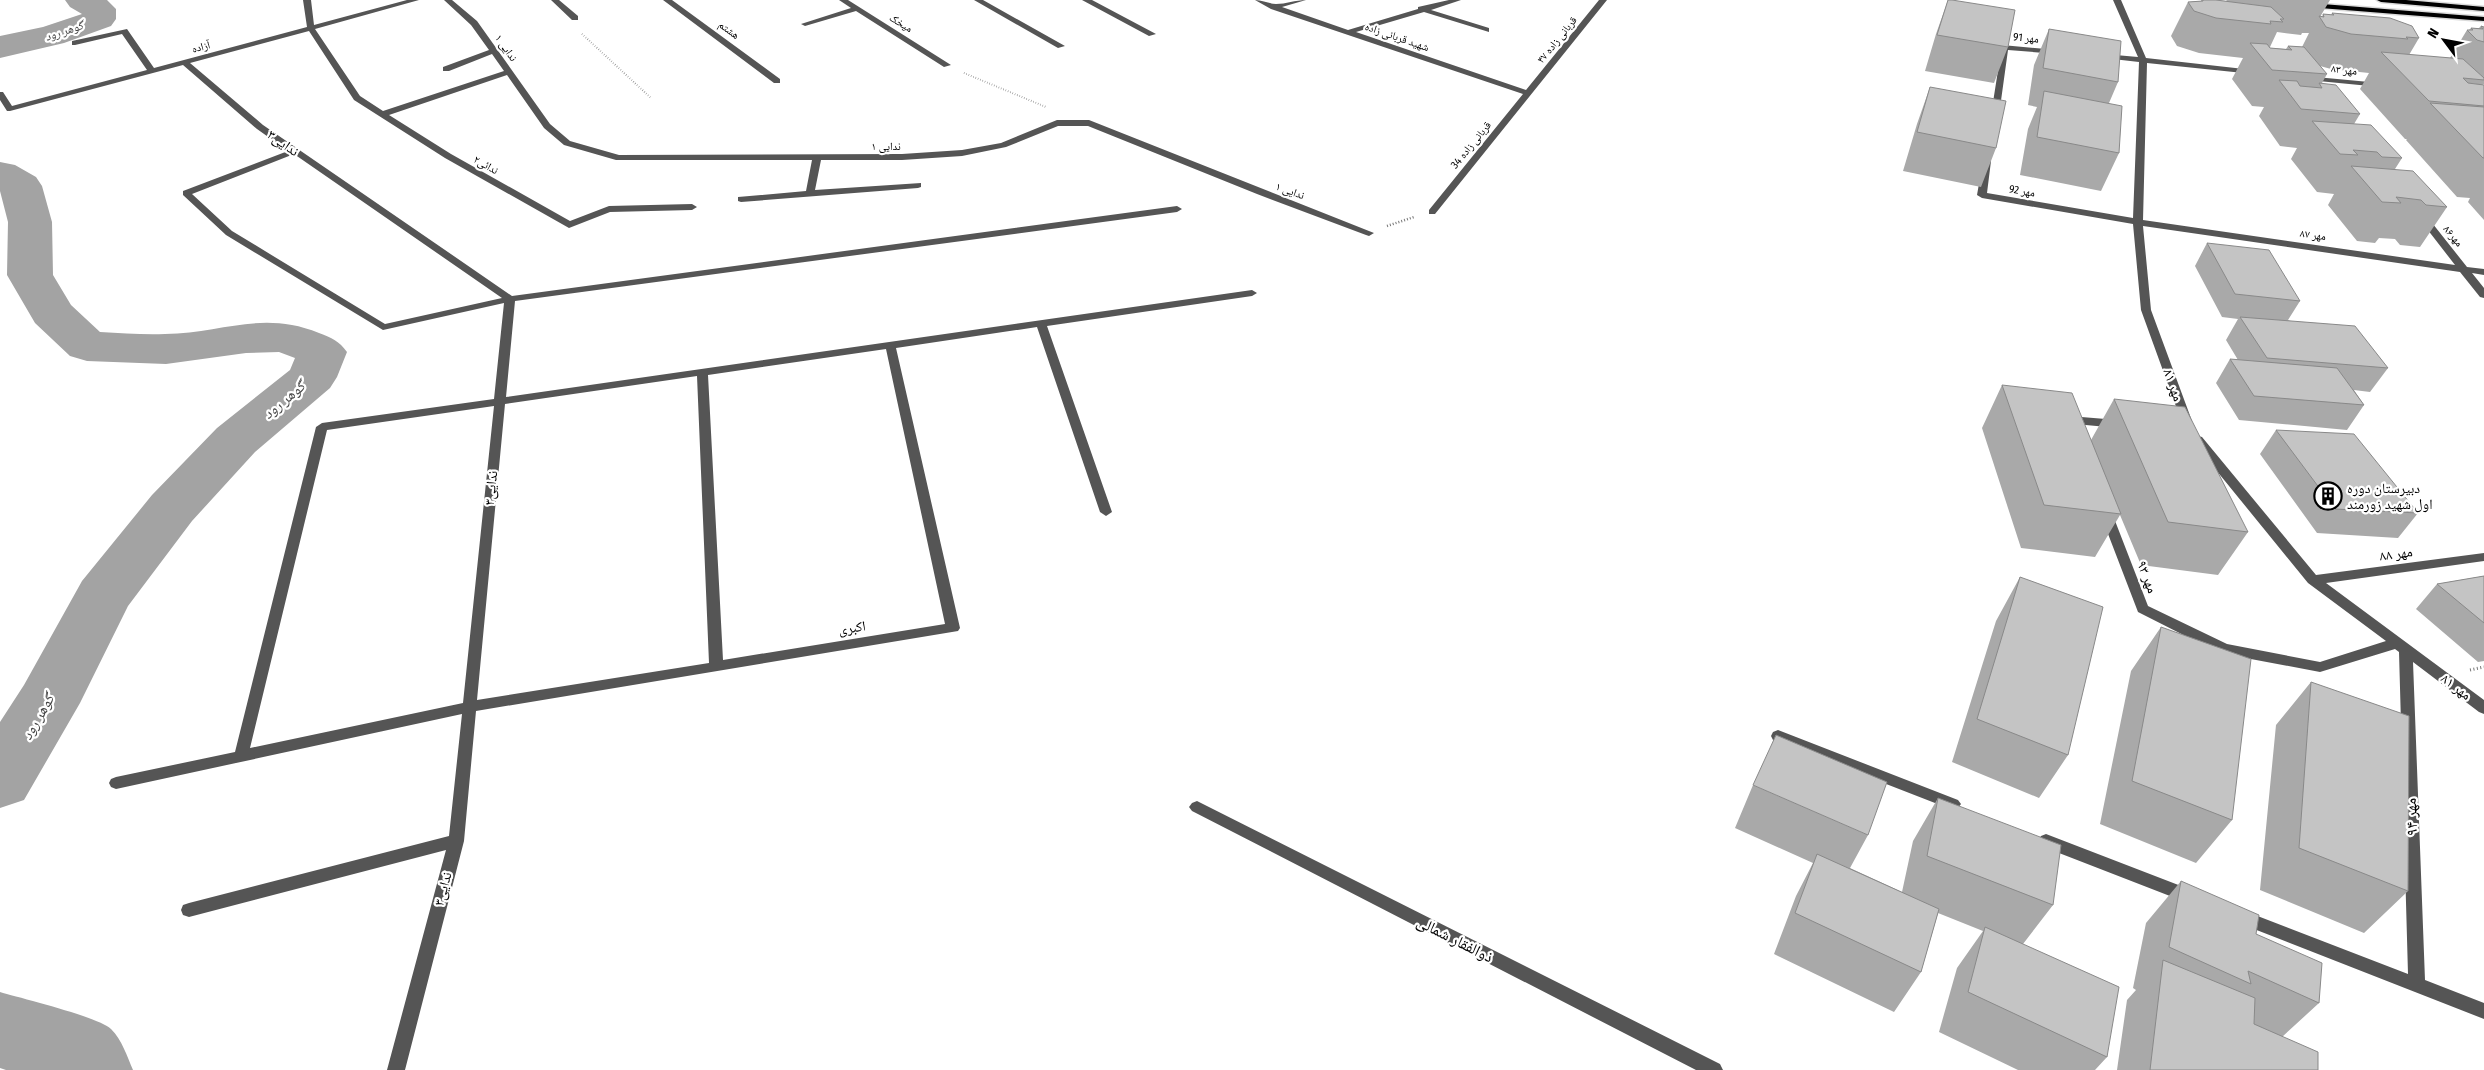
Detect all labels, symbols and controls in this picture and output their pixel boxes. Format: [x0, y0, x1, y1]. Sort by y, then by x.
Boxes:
street label: میخک [887, 11, 915, 35]
street label: قربانی زاده ۴۷ [1534, 14, 1580, 66]
north arrow [2419, 15, 2469, 65]
water label: گوهر رود [43, 17, 87, 44]
street label: هشتم [715, 18, 742, 43]
street label: شهید قربانی زاده [1363, 20, 1431, 54]
text: N [2424, 25, 2443, 41]
street label: مهر 91 [2013, 30, 2039, 46]
street label: ندایی ۱ [492, 32, 520, 64]
street label: آزاده [190, 38, 212, 56]
street label: مهر ۸۳ [2330, 62, 2358, 78]
street label: قربانی زاده 34 [1448, 119, 1494, 171]
street label: ندایی۳ [264, 126, 302, 160]
street label: ندایی ۱ [871, 140, 901, 153]
street label: ندائی۲ [471, 153, 501, 177]
street label: ندایی ۱ [1274, 180, 1306, 202]
street label: مهر 92 [2008, 182, 2036, 200]
street label: مهر۸۶ [2440, 223, 2466, 249]
street label: مهر ۸۷ [2299, 227, 2327, 243]
street label: مهر ۸۱ [2159, 366, 2187, 404]
water label: گوهر رود [259, 375, 311, 423]
street label: ندایی۳ [481, 470, 501, 506]
place label: دبیرستان دوره اول شهید زورمند [2347, 480, 2432, 513]
building icon: دبیرستان دوره اول شهید زورمند [2313, 481, 2343, 511]
street label: مهر ۸۸ [2378, 543, 2414, 565]
street label: مهر ۹۳ [2133, 558, 2161, 596]
street label: اکبری [837, 617, 867, 639]
street label: مهر ۸۱ [2438, 670, 2474, 704]
water label: گوهر رود [18, 688, 60, 743]
street label: مهر ۹۴ [2401, 798, 2421, 836]
street label: ندایی۳ [430, 870, 456, 908]
street label: ذوالفقار شمالی [1413, 912, 1496, 967]

